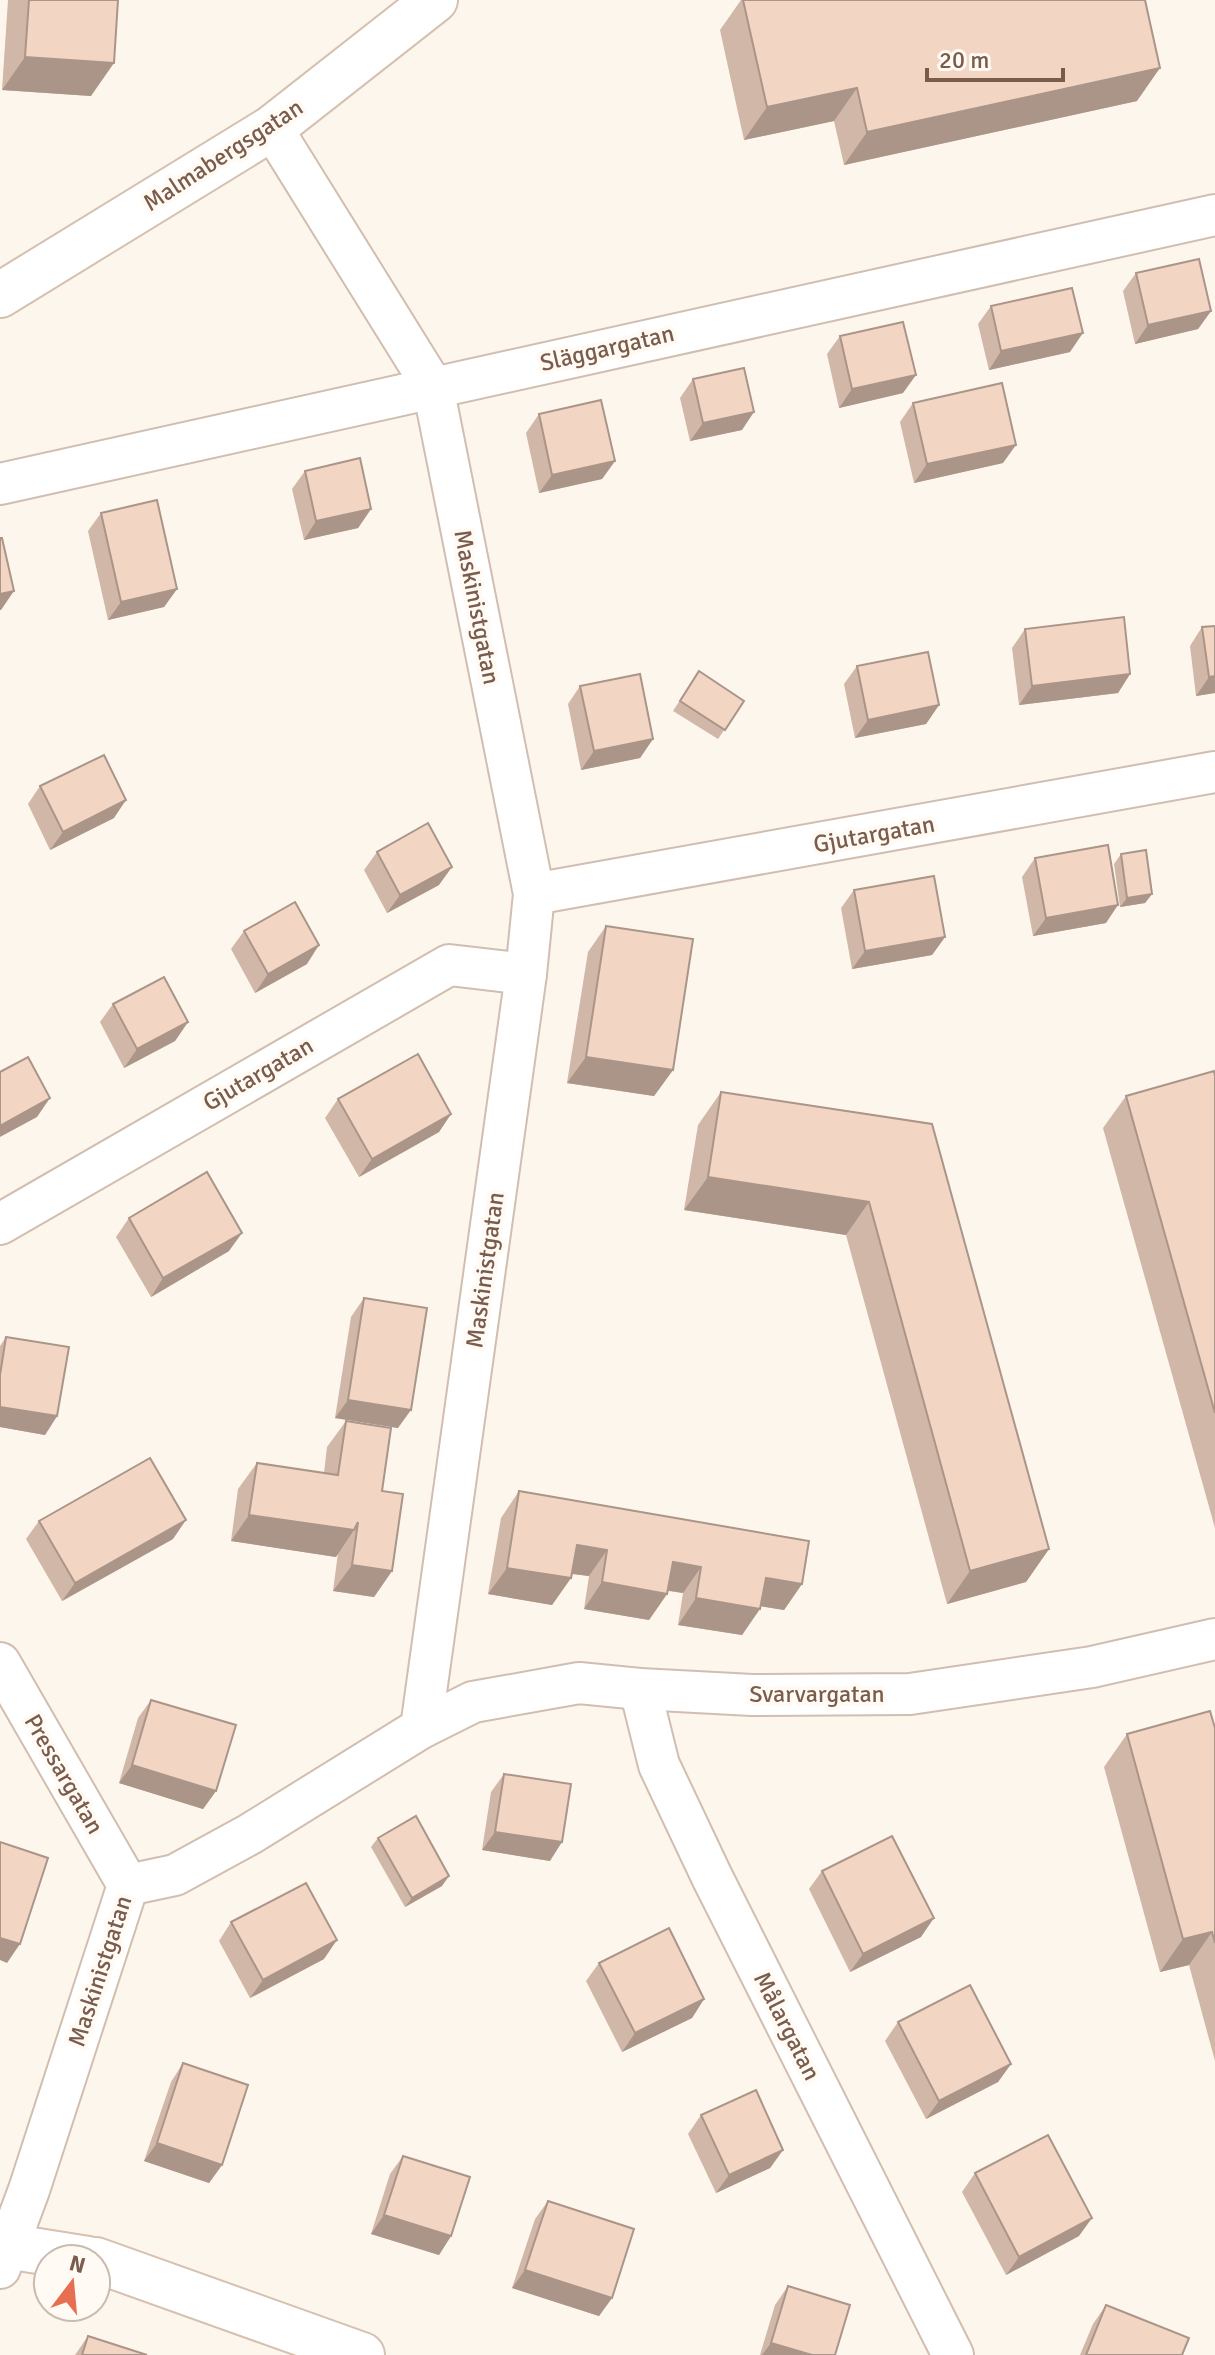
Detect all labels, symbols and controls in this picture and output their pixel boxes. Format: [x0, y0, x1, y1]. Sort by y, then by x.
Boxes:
scale bar [927, 32, 1063, 82]
text: 20 m [939, 45, 989, 75]
street label: Malmabergsgatan [137, 92, 309, 218]
street label: Släggargatan [537, 318, 677, 378]
street label: Maskinistgatan [447, 527, 507, 687]
street label: Gjutargatan [811, 809, 937, 859]
street label: Gjutargatan [197, 1030, 319, 1118]
street label: Maskinistgatan [459, 1190, 511, 1350]
street label: Svarvargatan [749, 1679, 885, 1709]
street label: Pressargatan [18, 1709, 110, 1839]
street label: Maskinistgatan [61, 1892, 139, 2050]
street label: Målargatan [747, 1967, 827, 2085]
north arrow [32, 2243, 112, 2323]
text: N [66, 2249, 88, 2279]

